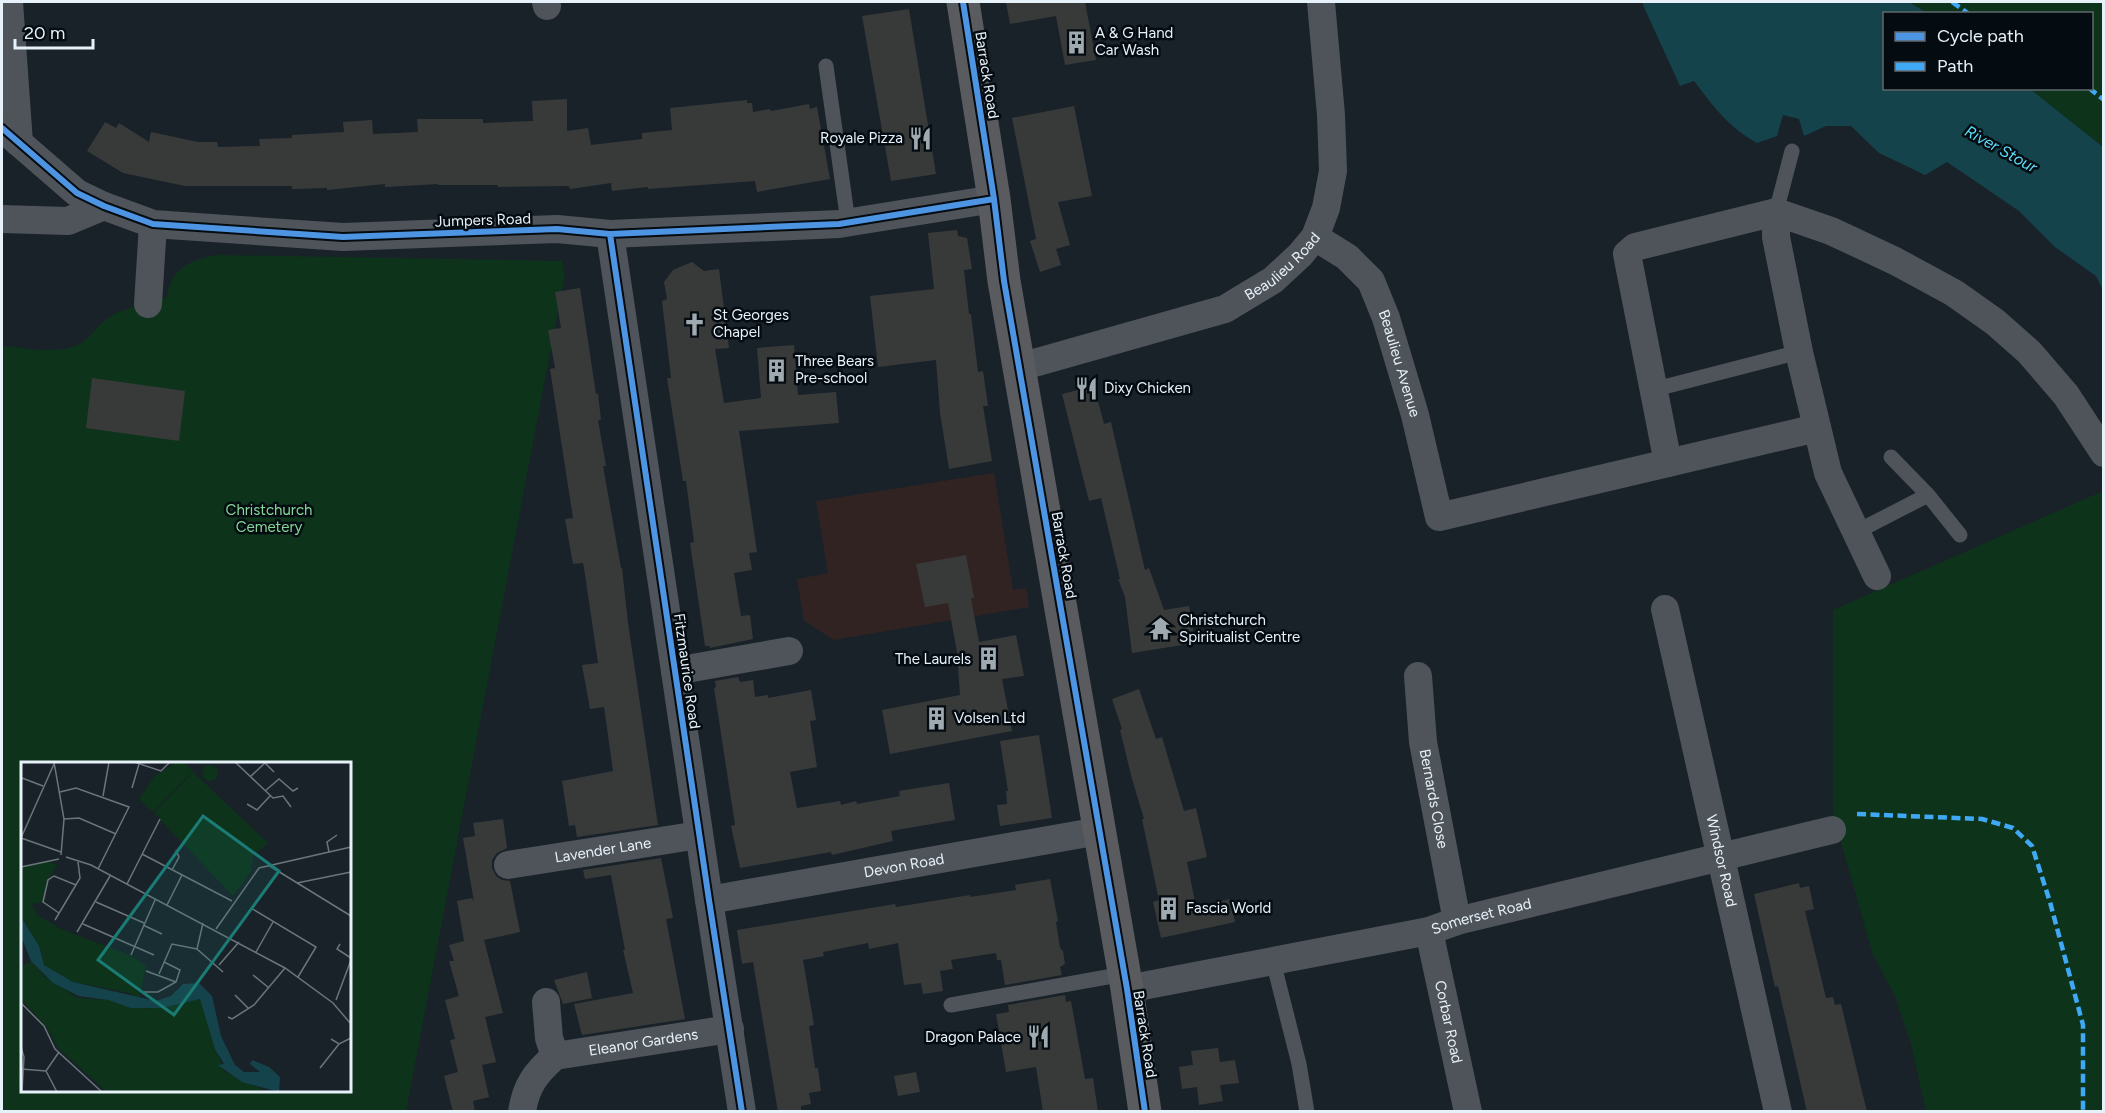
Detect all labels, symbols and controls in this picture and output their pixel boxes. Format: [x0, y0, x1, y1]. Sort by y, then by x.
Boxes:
scale bar [15, 12, 93, 50]
legend [1883, 12, 2093, 90]
text: 20 m [24, 22, 65, 44]
place label: A & G Hand Car Wash [1095, 24, 1173, 59]
text: Cycle path [1937, 25, 2024, 47]
building icon: A & G Hand Car Wash [1064, 29, 1090, 55]
street label: Barrack Road [971, 30, 1003, 120]
text: Path [1937, 55, 1973, 77]
water label: River Stour [1962, 121, 2041, 177]
restaurant icon: Royale Pizza [908, 125, 934, 151]
place label: Royale Pizza [820, 129, 903, 147]
street label: Jumpers Road [435, 209, 531, 231]
street label: Beaulieu Road [1241, 229, 1324, 304]
place label: St Georges Chapel [713, 306, 789, 341]
street label: Beaulieu Avenue [1375, 307, 1424, 419]
church icon: St Georges Chapel [682, 311, 708, 337]
place label: Three Bears Pre-school [795, 352, 874, 387]
building icon: Three Bears Pre-school [764, 357, 790, 383]
restaurant icon: Dixy Chicken [1073, 375, 1099, 401]
place label: Dixy Chicken [1104, 379, 1191, 397]
park label: Christchurch Cemetery [226, 501, 312, 536]
street label: Barrack Road [1047, 510, 1081, 600]
place label: Christchurch Spiritualist Centre [1179, 611, 1300, 646]
street label: Fitzmaurice Road [670, 612, 704, 730]
temple icon: Christchurch Spiritualist Centre [1148, 616, 1174, 642]
building icon: The Laurels [976, 646, 1002, 672]
place label: The Laurels [895, 650, 971, 668]
building icon: Volsen Ltd [923, 705, 949, 731]
place label: Volsen Ltd [954, 709, 1025, 727]
street label: Bernards Close [1416, 747, 1452, 850]
inset map [21, 762, 351, 1092]
street label: Windsor Road [1702, 813, 1741, 909]
street label: Lavender Lane [553, 834, 652, 867]
street label: Devon Road [862, 850, 946, 881]
street label: Somerset Road [1429, 894, 1533, 938]
building icon: Fascia World [1155, 895, 1181, 921]
place label: Fascia World [1186, 899, 1271, 917]
street label: Corbar Road [1431, 979, 1466, 1065]
street label: Barrack Road [1129, 989, 1161, 1079]
restaurant icon: Dragon Palace [1026, 1024, 1052, 1050]
street label: Eleanor Gardens [587, 1025, 699, 1060]
place label: Dragon Palace [925, 1028, 1021, 1046]

